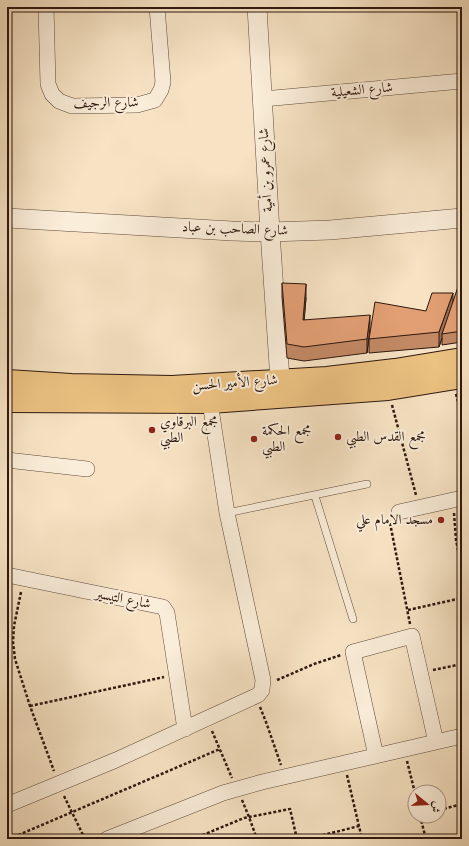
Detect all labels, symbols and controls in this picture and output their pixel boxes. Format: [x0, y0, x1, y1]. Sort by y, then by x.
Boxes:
street label: شارع الشعيلية [331, 80, 394, 104]
street label: شارع الرجيف [73, 94, 139, 115]
street label: شارع عمرو بن أمية [253, 127, 279, 213]
street label: شارع الصاحب بن عباد [181, 220, 288, 242]
street label: شارع الأمير الحسن [191, 369, 279, 397]
place label: مجمع البرقاوي الطبي [160, 415, 218, 450]
place label: مجمع الحكمة الطبي [262, 423, 311, 459]
marker: مجمع البرقاوي الطبي [147, 425, 157, 435]
place label: مجمع القدس الطبي [346, 430, 426, 450]
marker: مجمع القدس الطبي [333, 432, 343, 442]
marker: مجمع الحكمة الطبي [249, 434, 259, 444]
place label: مسجد الامام علي [356, 513, 433, 532]
marker: مسجد الامام علي [436, 515, 446, 525]
street label: شارع التيسير [91, 586, 152, 615]
north arrow [407, 784, 447, 824]
text: ش [428, 800, 442, 814]

